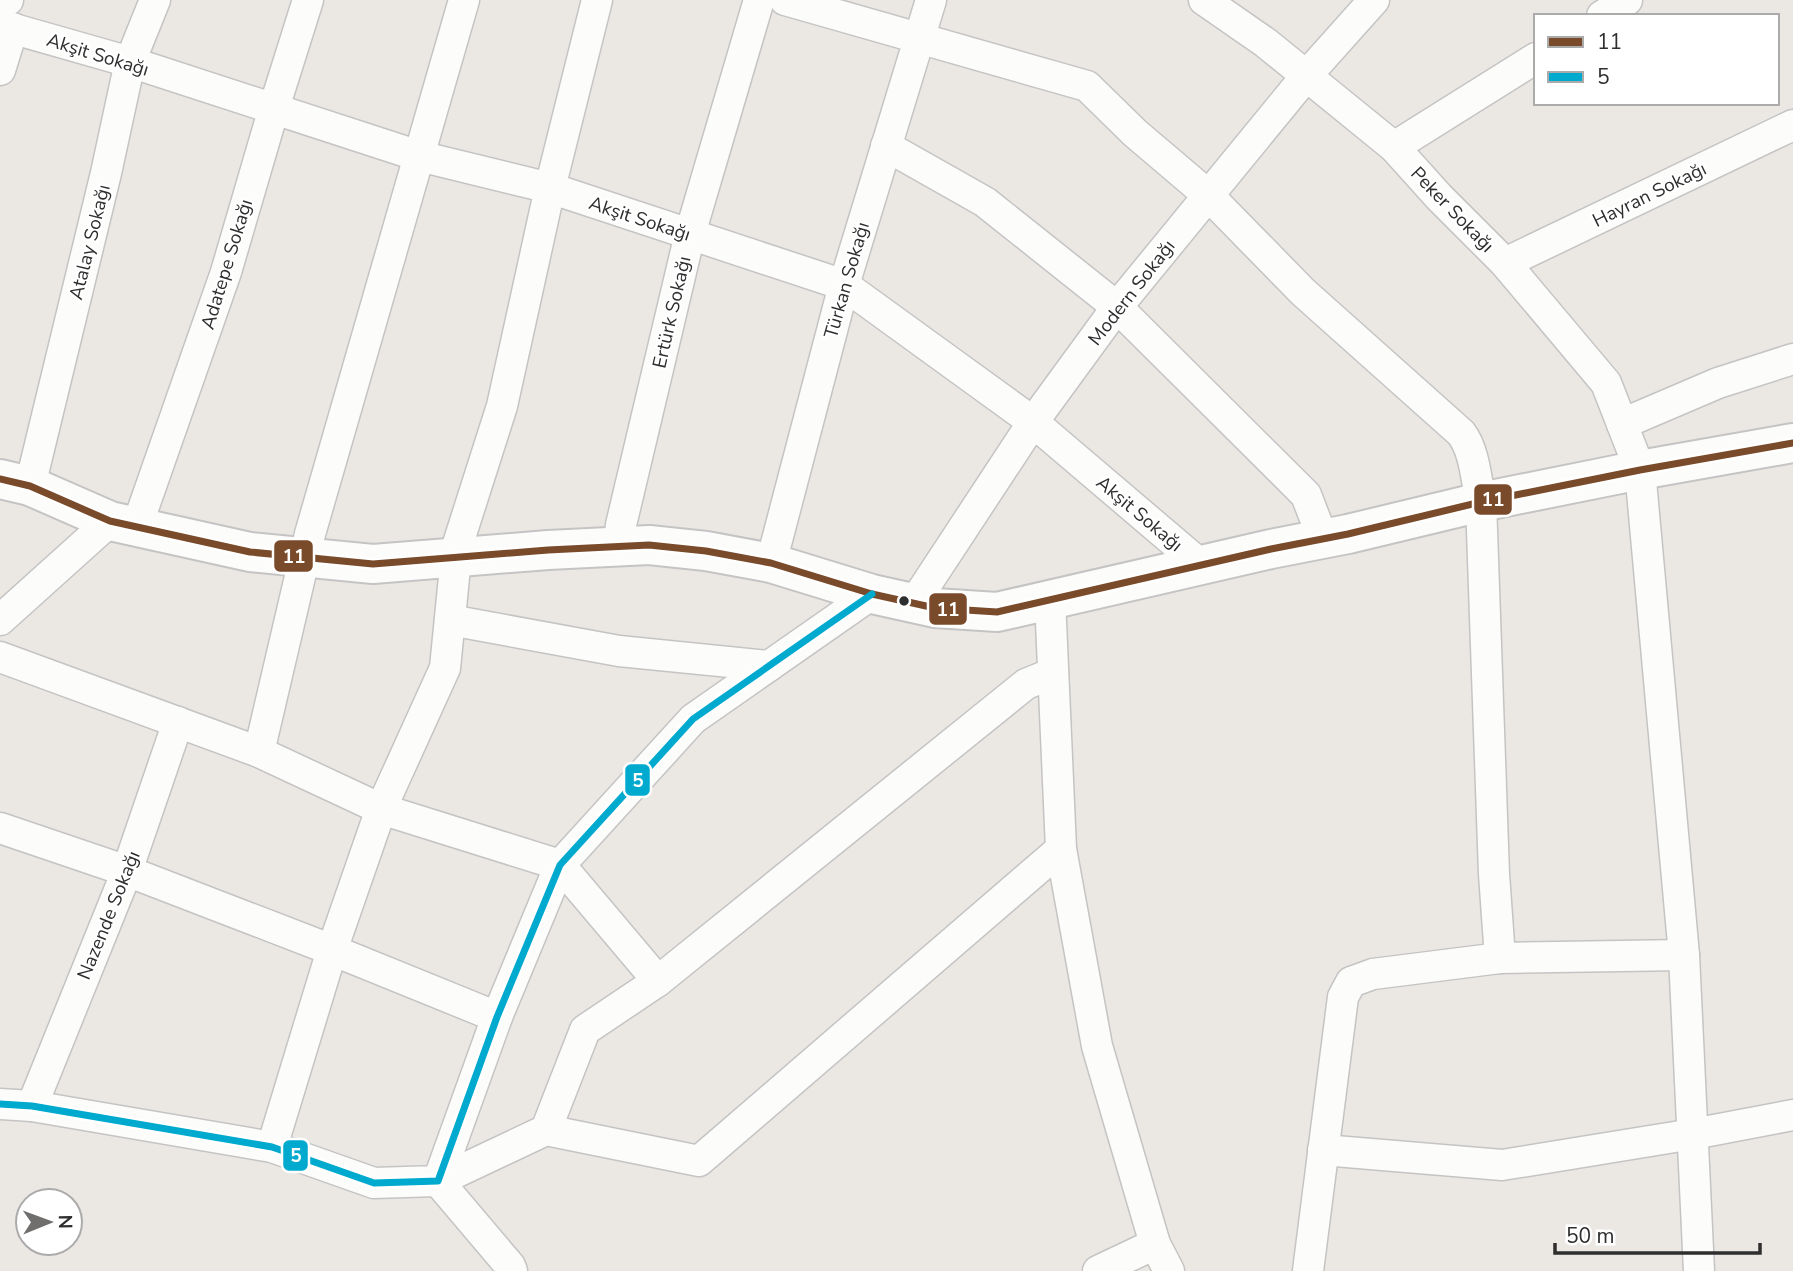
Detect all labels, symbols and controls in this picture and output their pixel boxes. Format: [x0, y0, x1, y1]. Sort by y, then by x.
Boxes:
legend [1534, 14, 1779, 105]
street label: Akşit Sokağı [43, 27, 152, 83]
text: 11 [1597, 28, 1622, 56]
text: 5 [1597, 63, 1610, 91]
street label: Hayran Sokağı [1588, 156, 1711, 234]
street label: Peker Sokağı [1405, 161, 1500, 258]
street label: Atalay Sokağı [63, 182, 117, 303]
street label: Akşit Sokağı [585, 190, 694, 248]
street label: Adatepe Sokağı [195, 196, 259, 333]
street label: Türkan Sokağı [818, 219, 876, 342]
street label: Modern Sokağı [1082, 234, 1181, 351]
street label: Ertürk Sokağı [646, 254, 697, 371]
street label: Akşit Sokağı [1091, 470, 1188, 558]
line badge: 11 [1473, 483, 1513, 516]
text: 11 [1482, 487, 1504, 513]
line badge: 11 [273, 539, 314, 573]
text: 11 [283, 544, 305, 570]
line badge: 11 [928, 592, 968, 626]
unlabelled marker [897, 594, 911, 608]
text: 11 [937, 597, 959, 623]
line badge: 5 [624, 763, 651, 797]
text: 5 [632, 768, 644, 794]
street label: Nazende Sokağı [71, 847, 147, 984]
line badge: 5 [282, 1139, 309, 1172]
text: 5 [290, 1143, 302, 1169]
north arrow [14, 1187, 84, 1257]
scale bar [1555, 1212, 1760, 1256]
text: N [52, 1214, 78, 1229]
text: 50 m [1566, 1222, 1615, 1250]

